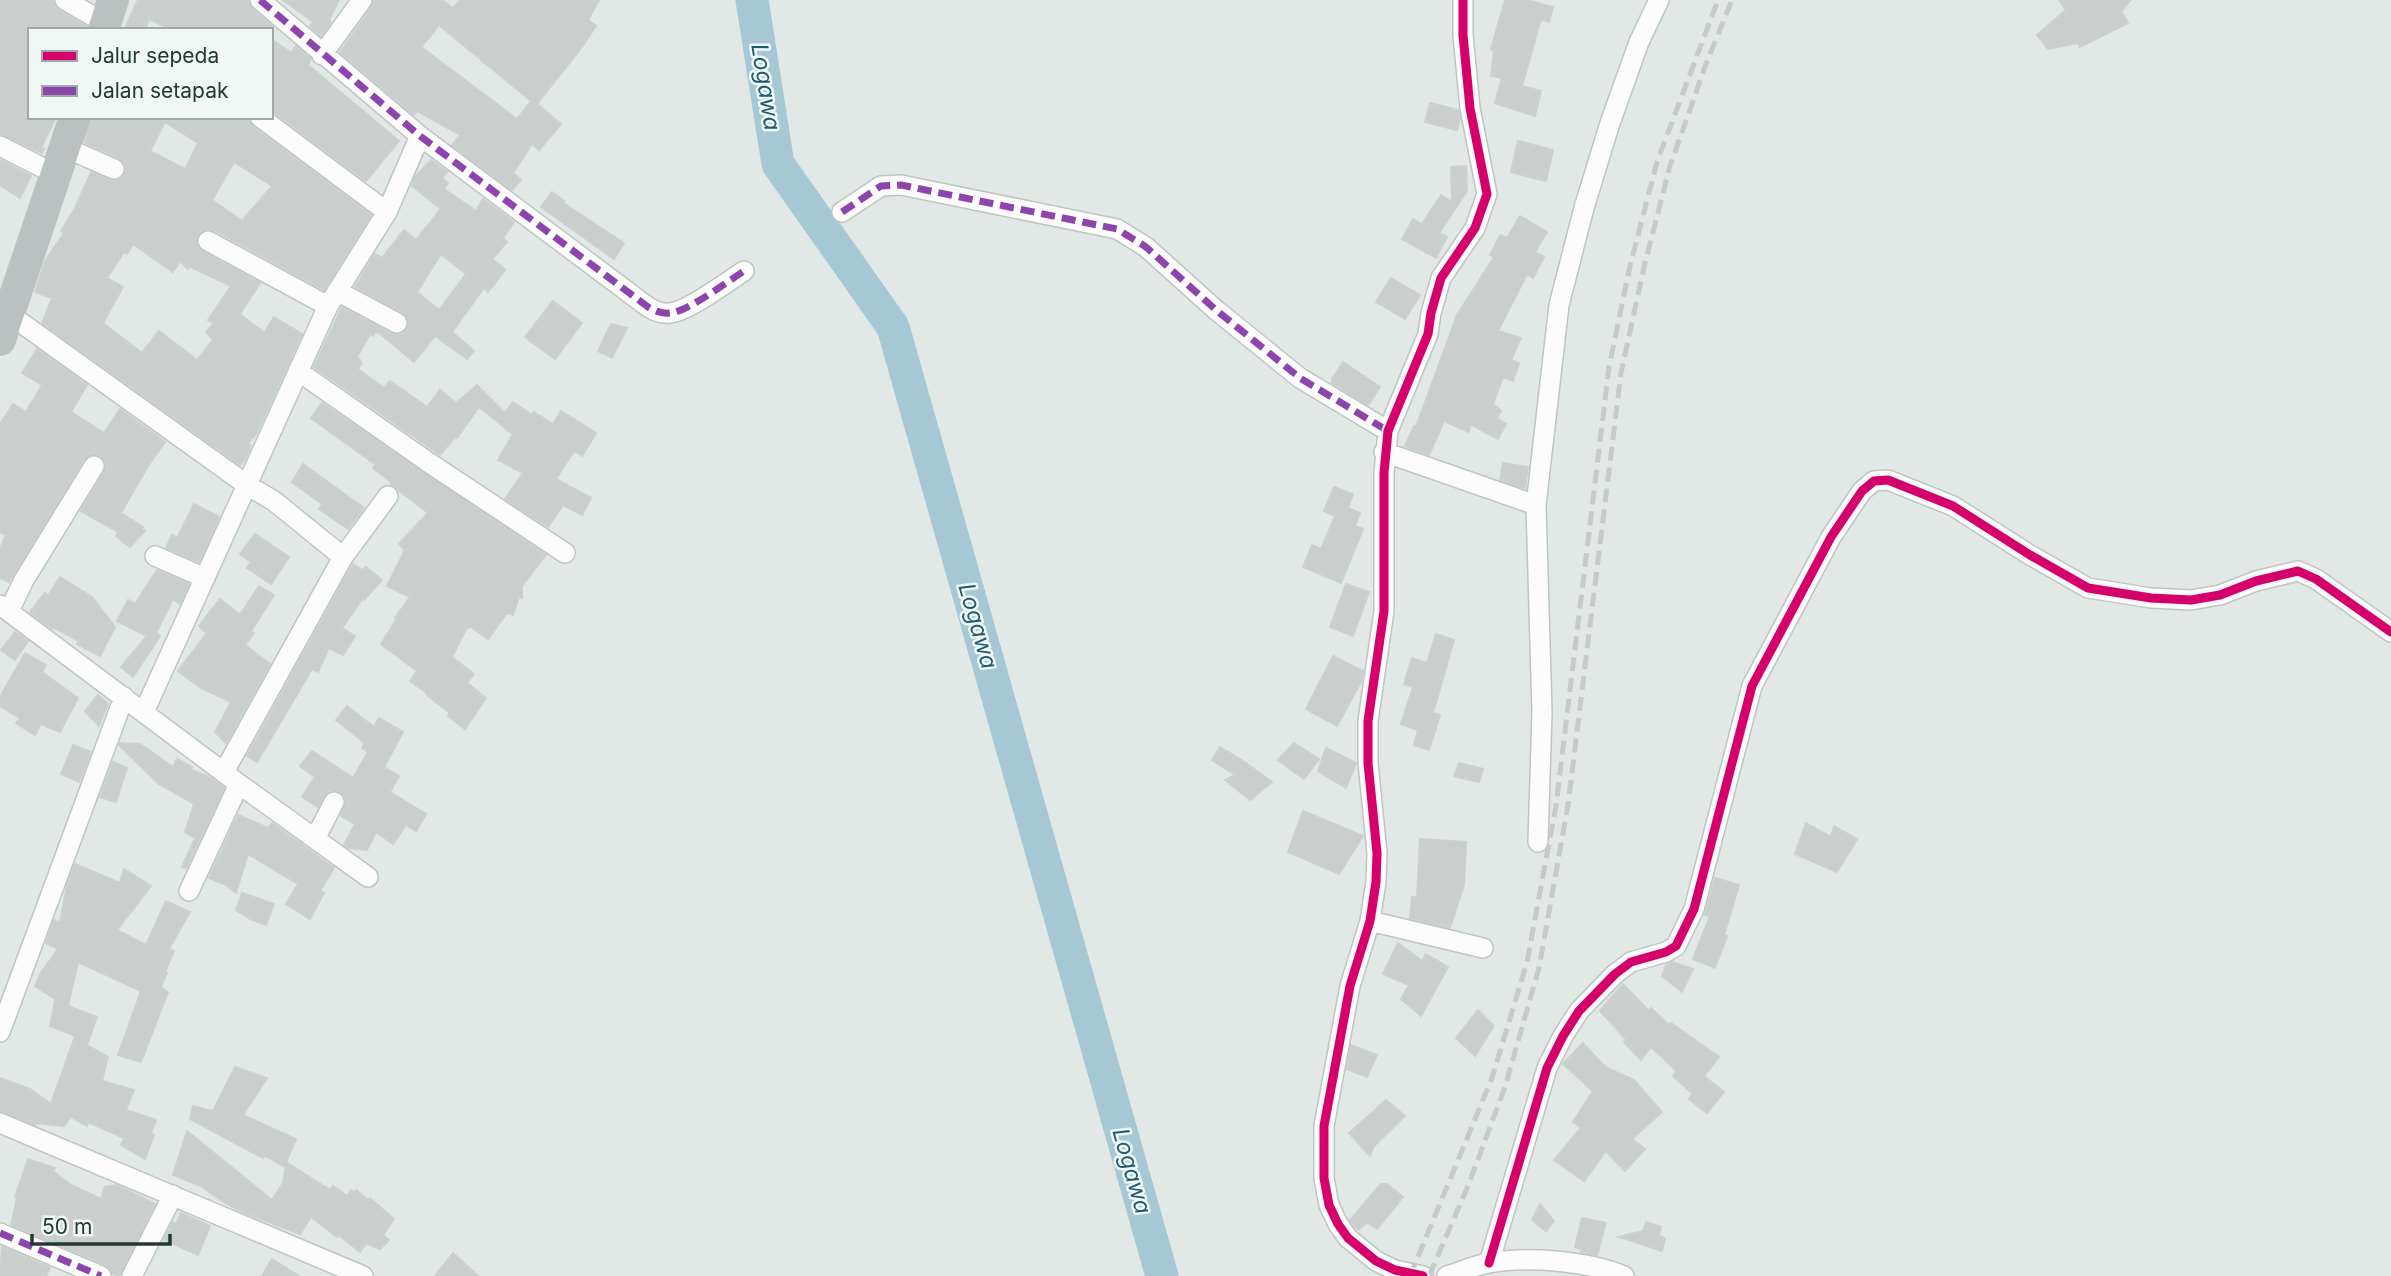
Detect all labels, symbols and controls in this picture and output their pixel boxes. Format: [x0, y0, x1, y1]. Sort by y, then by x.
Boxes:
legend [28, 28, 273, 119]
water label: Logawa [745, 42, 787, 132]
text: Jalur sepeda [91, 43, 219, 68]
text: Jalan setapak [91, 78, 229, 103]
water label: Logawa [952, 580, 1004, 672]
water label: Logawa [1106, 1125, 1158, 1217]
scale bar [32, 1202, 170, 1246]
text: 50 m [42, 1214, 92, 1239]

